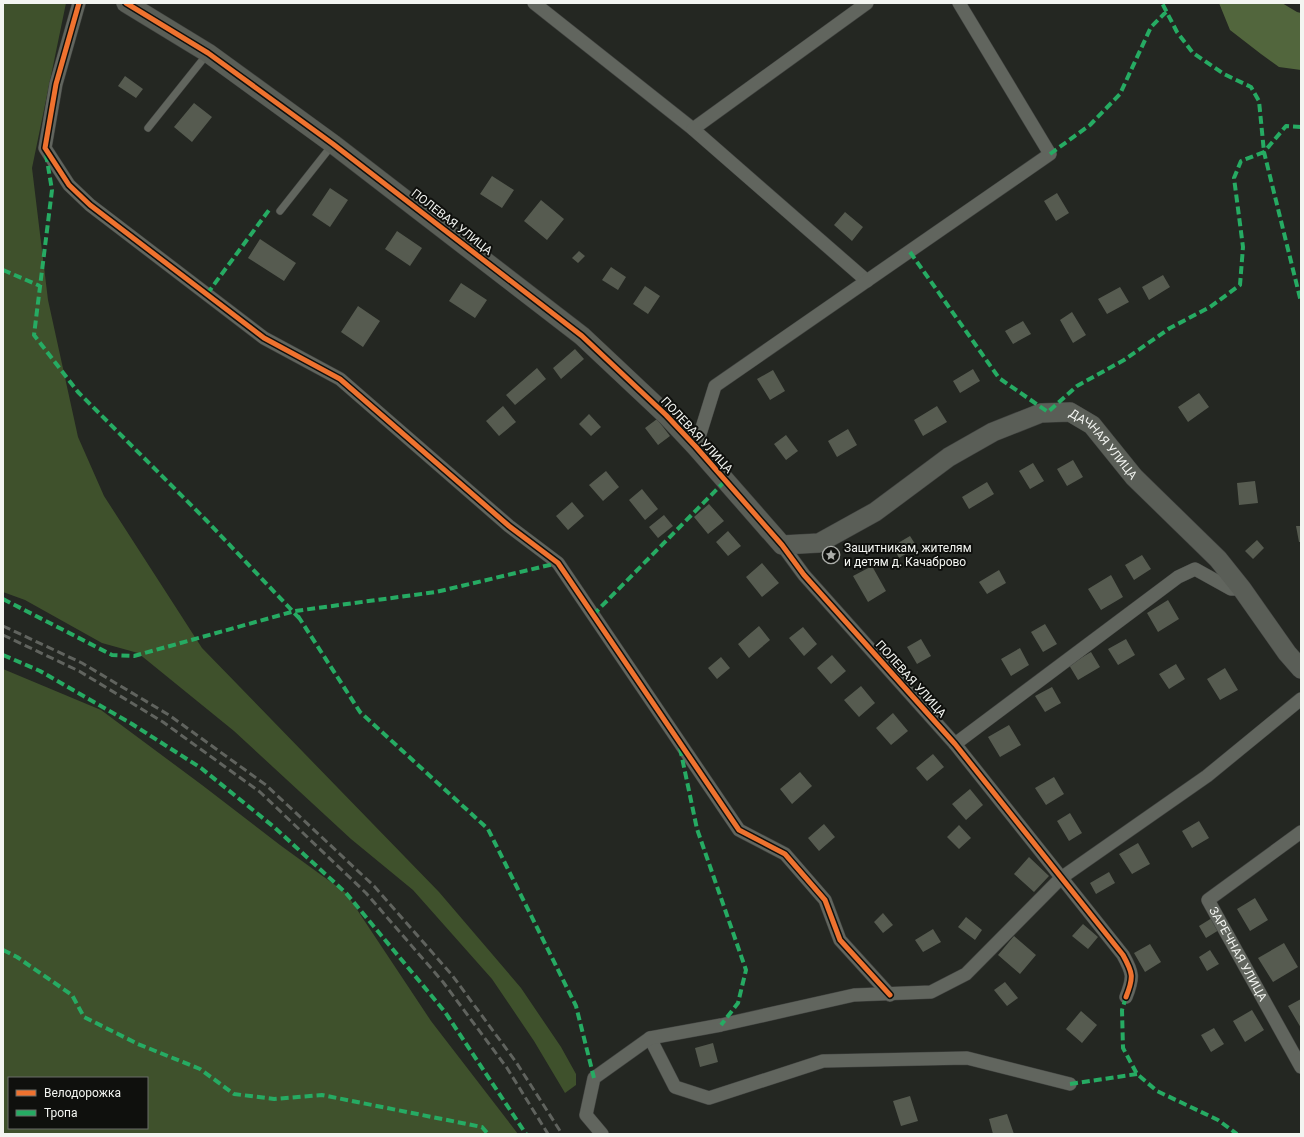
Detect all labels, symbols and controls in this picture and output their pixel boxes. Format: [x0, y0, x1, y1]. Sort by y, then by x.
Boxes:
street label: ПОЛЕВАЯ УЛИЦА [409, 186, 495, 258]
street label: ПОЛЕВАЯ УЛИЦА [658, 394, 736, 476]
street label: ДАЧНАЯ УЛИЦА [1067, 406, 1140, 482]
place label: Защитникам, жителям и детям д. Качаброво [844, 541, 972, 569]
place icon: Защитникам, жителям и детям д. Качаброво [821, 545, 841, 565]
street label: ПОЛЕВАЯ УЛИЦА [873, 638, 949, 721]
street label: ЗАРЕЧНАЯ УЛИЦА [1206, 904, 1270, 1004]
legend [8, 1077, 148, 1129]
text: Велодорожка [44, 1086, 121, 1100]
text: Тропа [44, 1106, 78, 1120]

